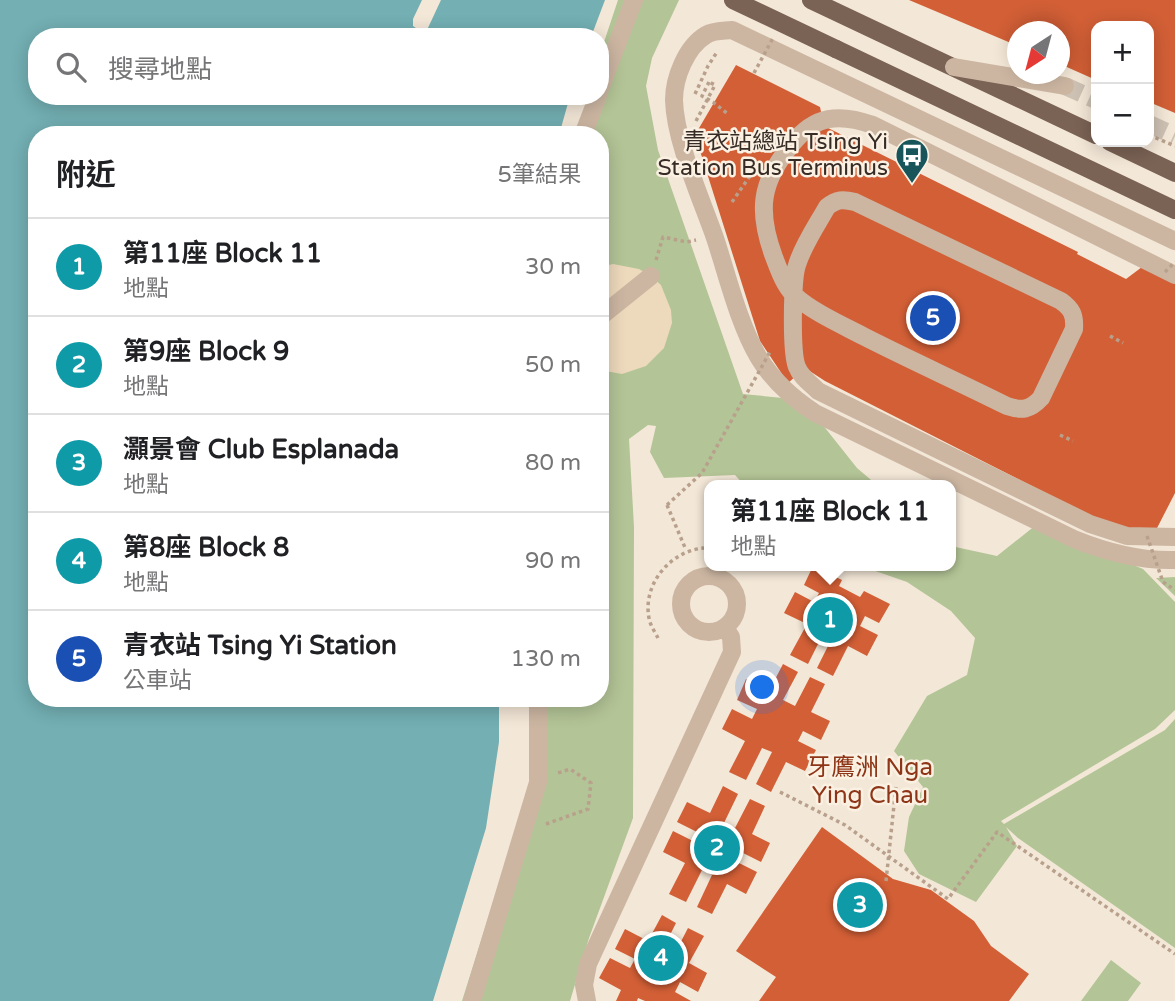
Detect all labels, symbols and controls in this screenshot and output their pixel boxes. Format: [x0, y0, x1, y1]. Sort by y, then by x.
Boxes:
north arrow [1007, 21, 1070, 84]
map controls [1091, 21, 1154, 147]
button: + [1091, 21, 1154, 84]
search box [28, 28, 609, 105]
icon: search [52, 48, 90, 86]
text: 搜尋地點 [108, 54, 212, 85]
button: − [1091, 84, 1154, 147]
place label: 青衣站總站 Tsing Yi Station Bus Terminus [657, 128, 888, 182]
bus stop icon: 青衣站總站 Tsing Yi Station Bus Terminus [893, 136, 931, 185]
text: 附近 [56, 157, 116, 194]
text: 5筆結果 [498, 161, 581, 189]
text: 第11座 Block 11 [123, 238, 322, 269]
text: 1 [72, 253, 86, 281]
text: 30 m [525, 253, 581, 281]
text: 地點 [123, 275, 169, 303]
pin: 5 [910, 292, 956, 344]
text: 第9座 Block 9 [123, 336, 289, 367]
text: 2 [72, 351, 86, 379]
text: 50 m [525, 351, 581, 379]
text: 地點 [123, 373, 169, 401]
text: 灝景會 Club Esplanada [123, 434, 399, 465]
text: 3 [72, 449, 86, 477]
text: 80 m [525, 449, 581, 477]
text: 地點 [123, 471, 169, 499]
popup [704, 480, 956, 571]
text: 第11座 Block 11 [731, 496, 929, 527]
text: 第8座 Block 8 [123, 532, 289, 563]
text: 地點 [731, 533, 777, 561]
text: 4 [72, 547, 86, 575]
text: 90 m [525, 547, 581, 575]
text: 地點 [123, 569, 169, 597]
pin: 1 [807, 594, 853, 646]
text: 青衣站 Tsing Yi Station [123, 630, 397, 661]
text: 5 [72, 645, 86, 673]
text: 130 m [511, 645, 581, 673]
text: 公車站 [123, 667, 192, 695]
your location [745, 670, 779, 704]
district label: 牙鷹洲 Nga Ying Chau [807, 753, 933, 810]
pin: 2 [694, 822, 740, 874]
pin: 3 [837, 879, 883, 931]
pin: 4 [638, 932, 684, 984]

